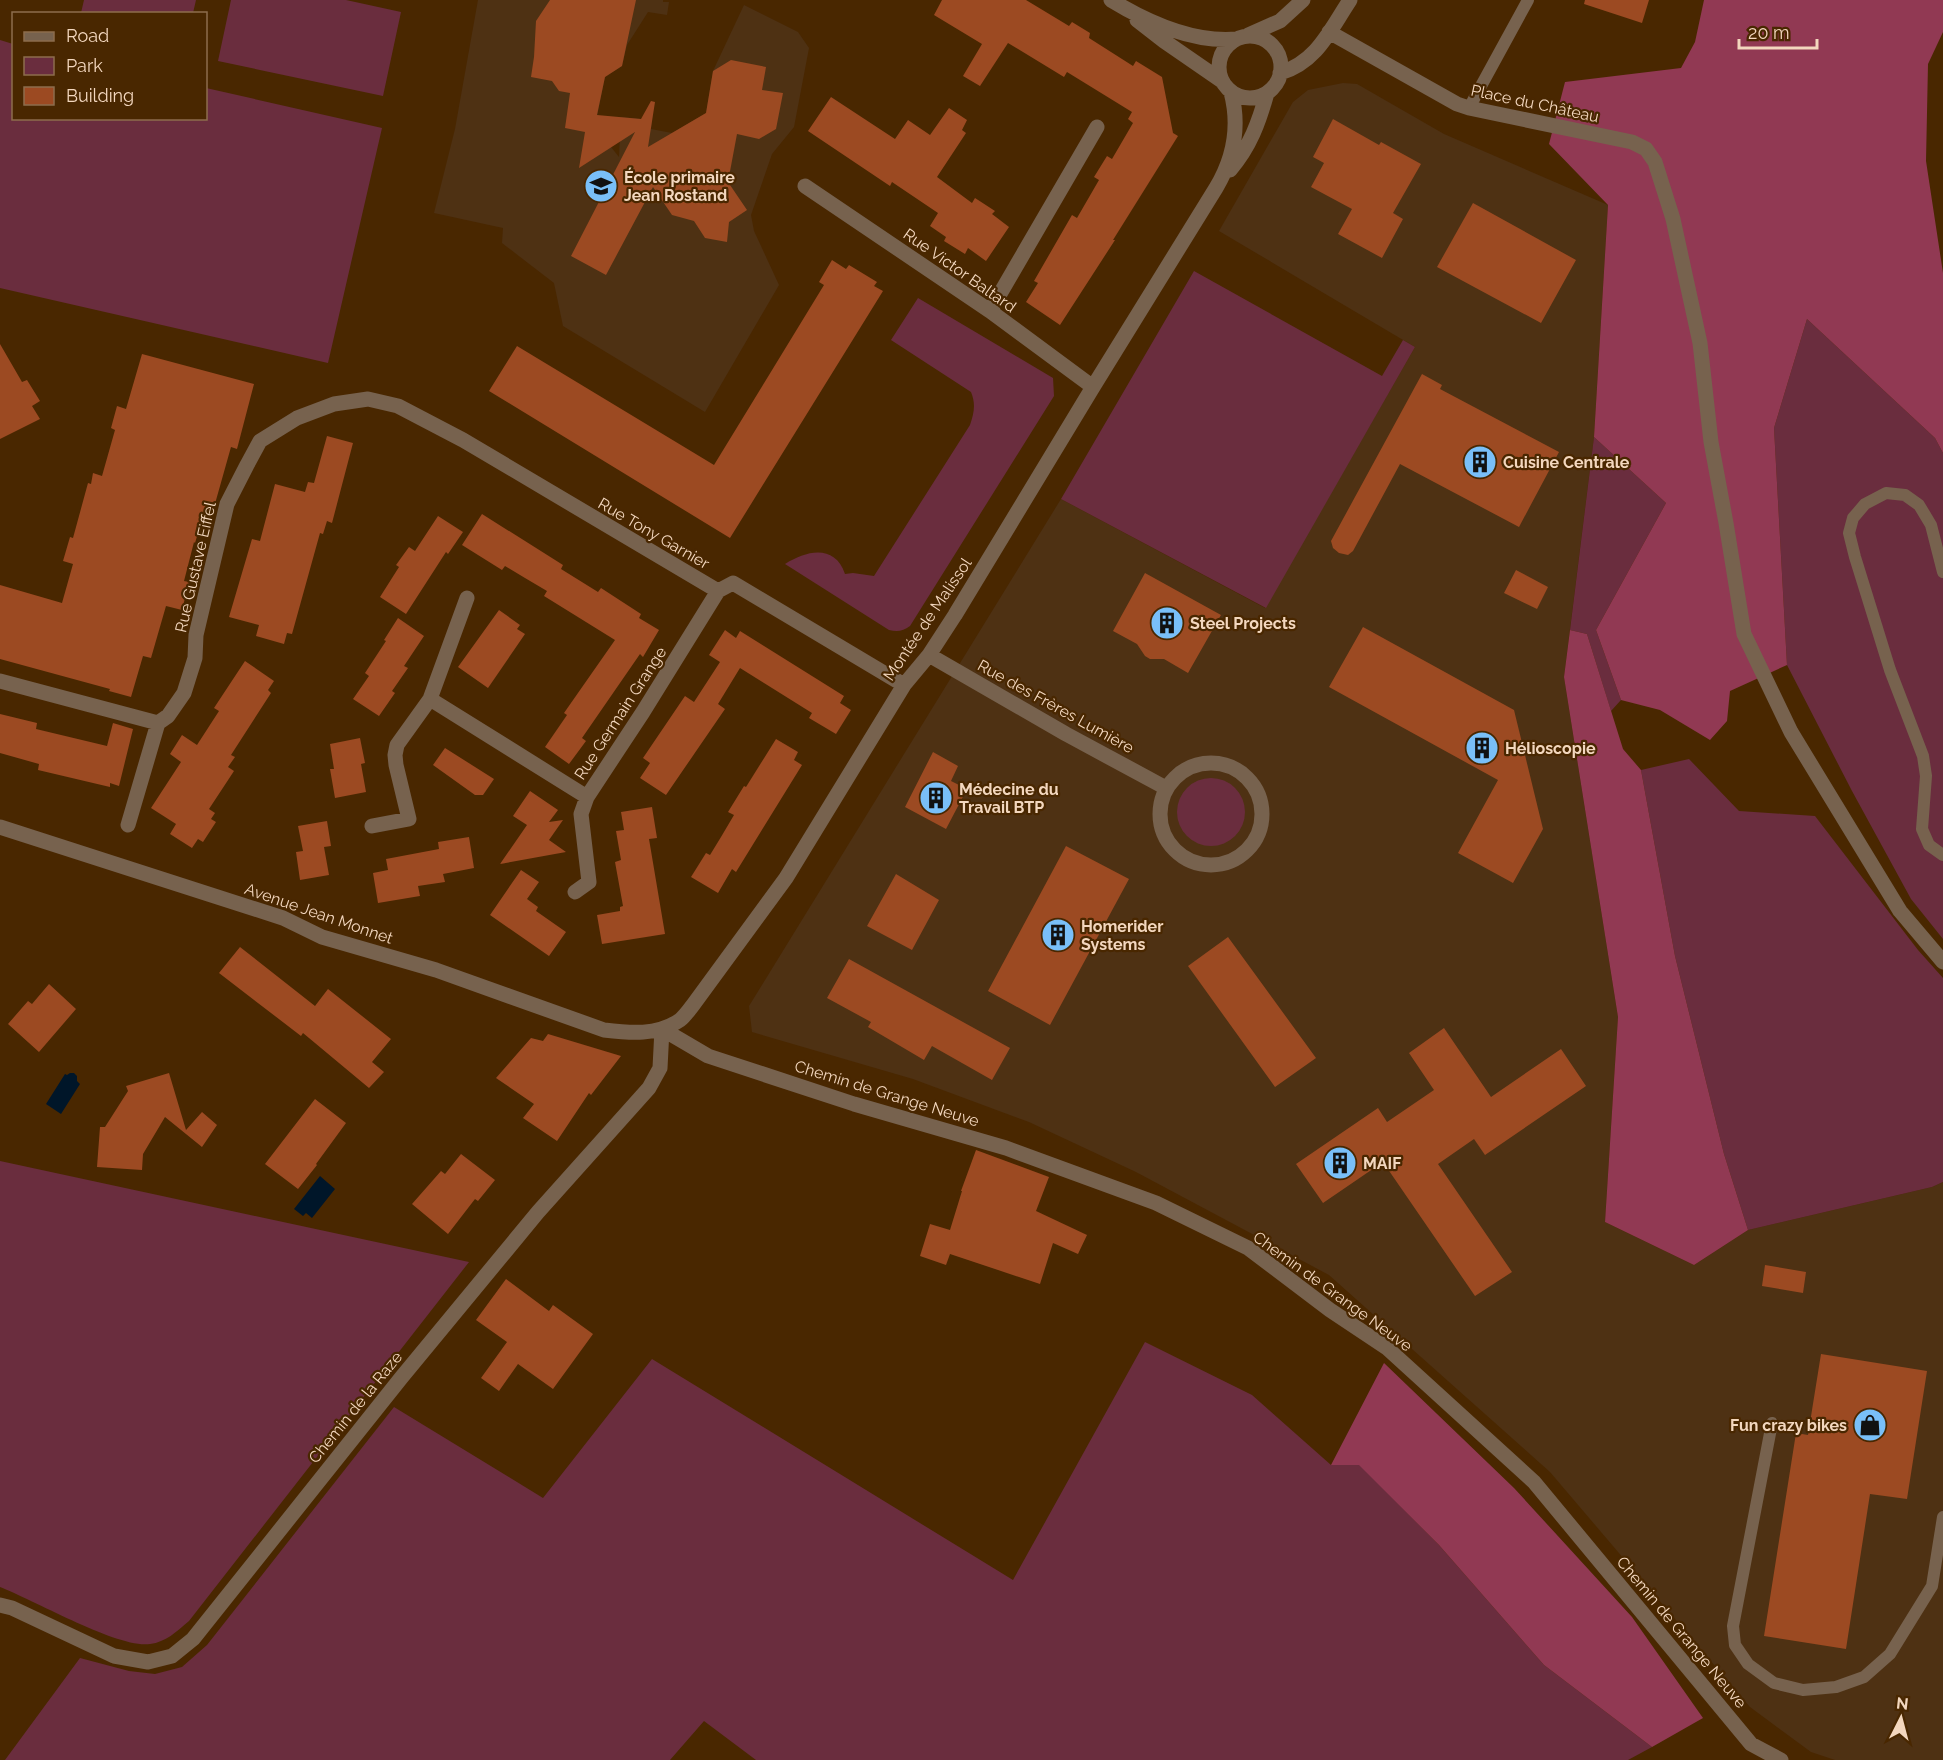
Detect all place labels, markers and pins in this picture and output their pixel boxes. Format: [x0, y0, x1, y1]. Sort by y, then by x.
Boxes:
place label: École primaire Jean Rostand [624, 167, 735, 205]
school or university icon: École primaire Jean Rostand [583, 168, 619, 204]
building icon: Cuisine Centrale [1462, 444, 1498, 480]
place label: Cuisine Centrale [1503, 453, 1630, 472]
building icon: Steel Projects [1149, 605, 1185, 641]
place label: Steel Projects [1190, 614, 1296, 633]
building icon: Hélioscopie [1464, 730, 1500, 766]
place label: Hélioscopie [1505, 739, 1596, 758]
building icon: Médecine du Travail BTP [918, 780, 954, 816]
place label: Médecine du Travail BTP [959, 780, 1059, 817]
building icon: Homerider Systems [1040, 917, 1076, 953]
place label: Homerider Systems [1081, 917, 1163, 954]
building icon: MAIF [1322, 1145, 1358, 1181]
place label: MAIF [1363, 1154, 1401, 1173]
shop icon: Fun crazy bikes [1852, 1407, 1888, 1443]
place label: Fun crazy bikes [1730, 1416, 1847, 1435]

